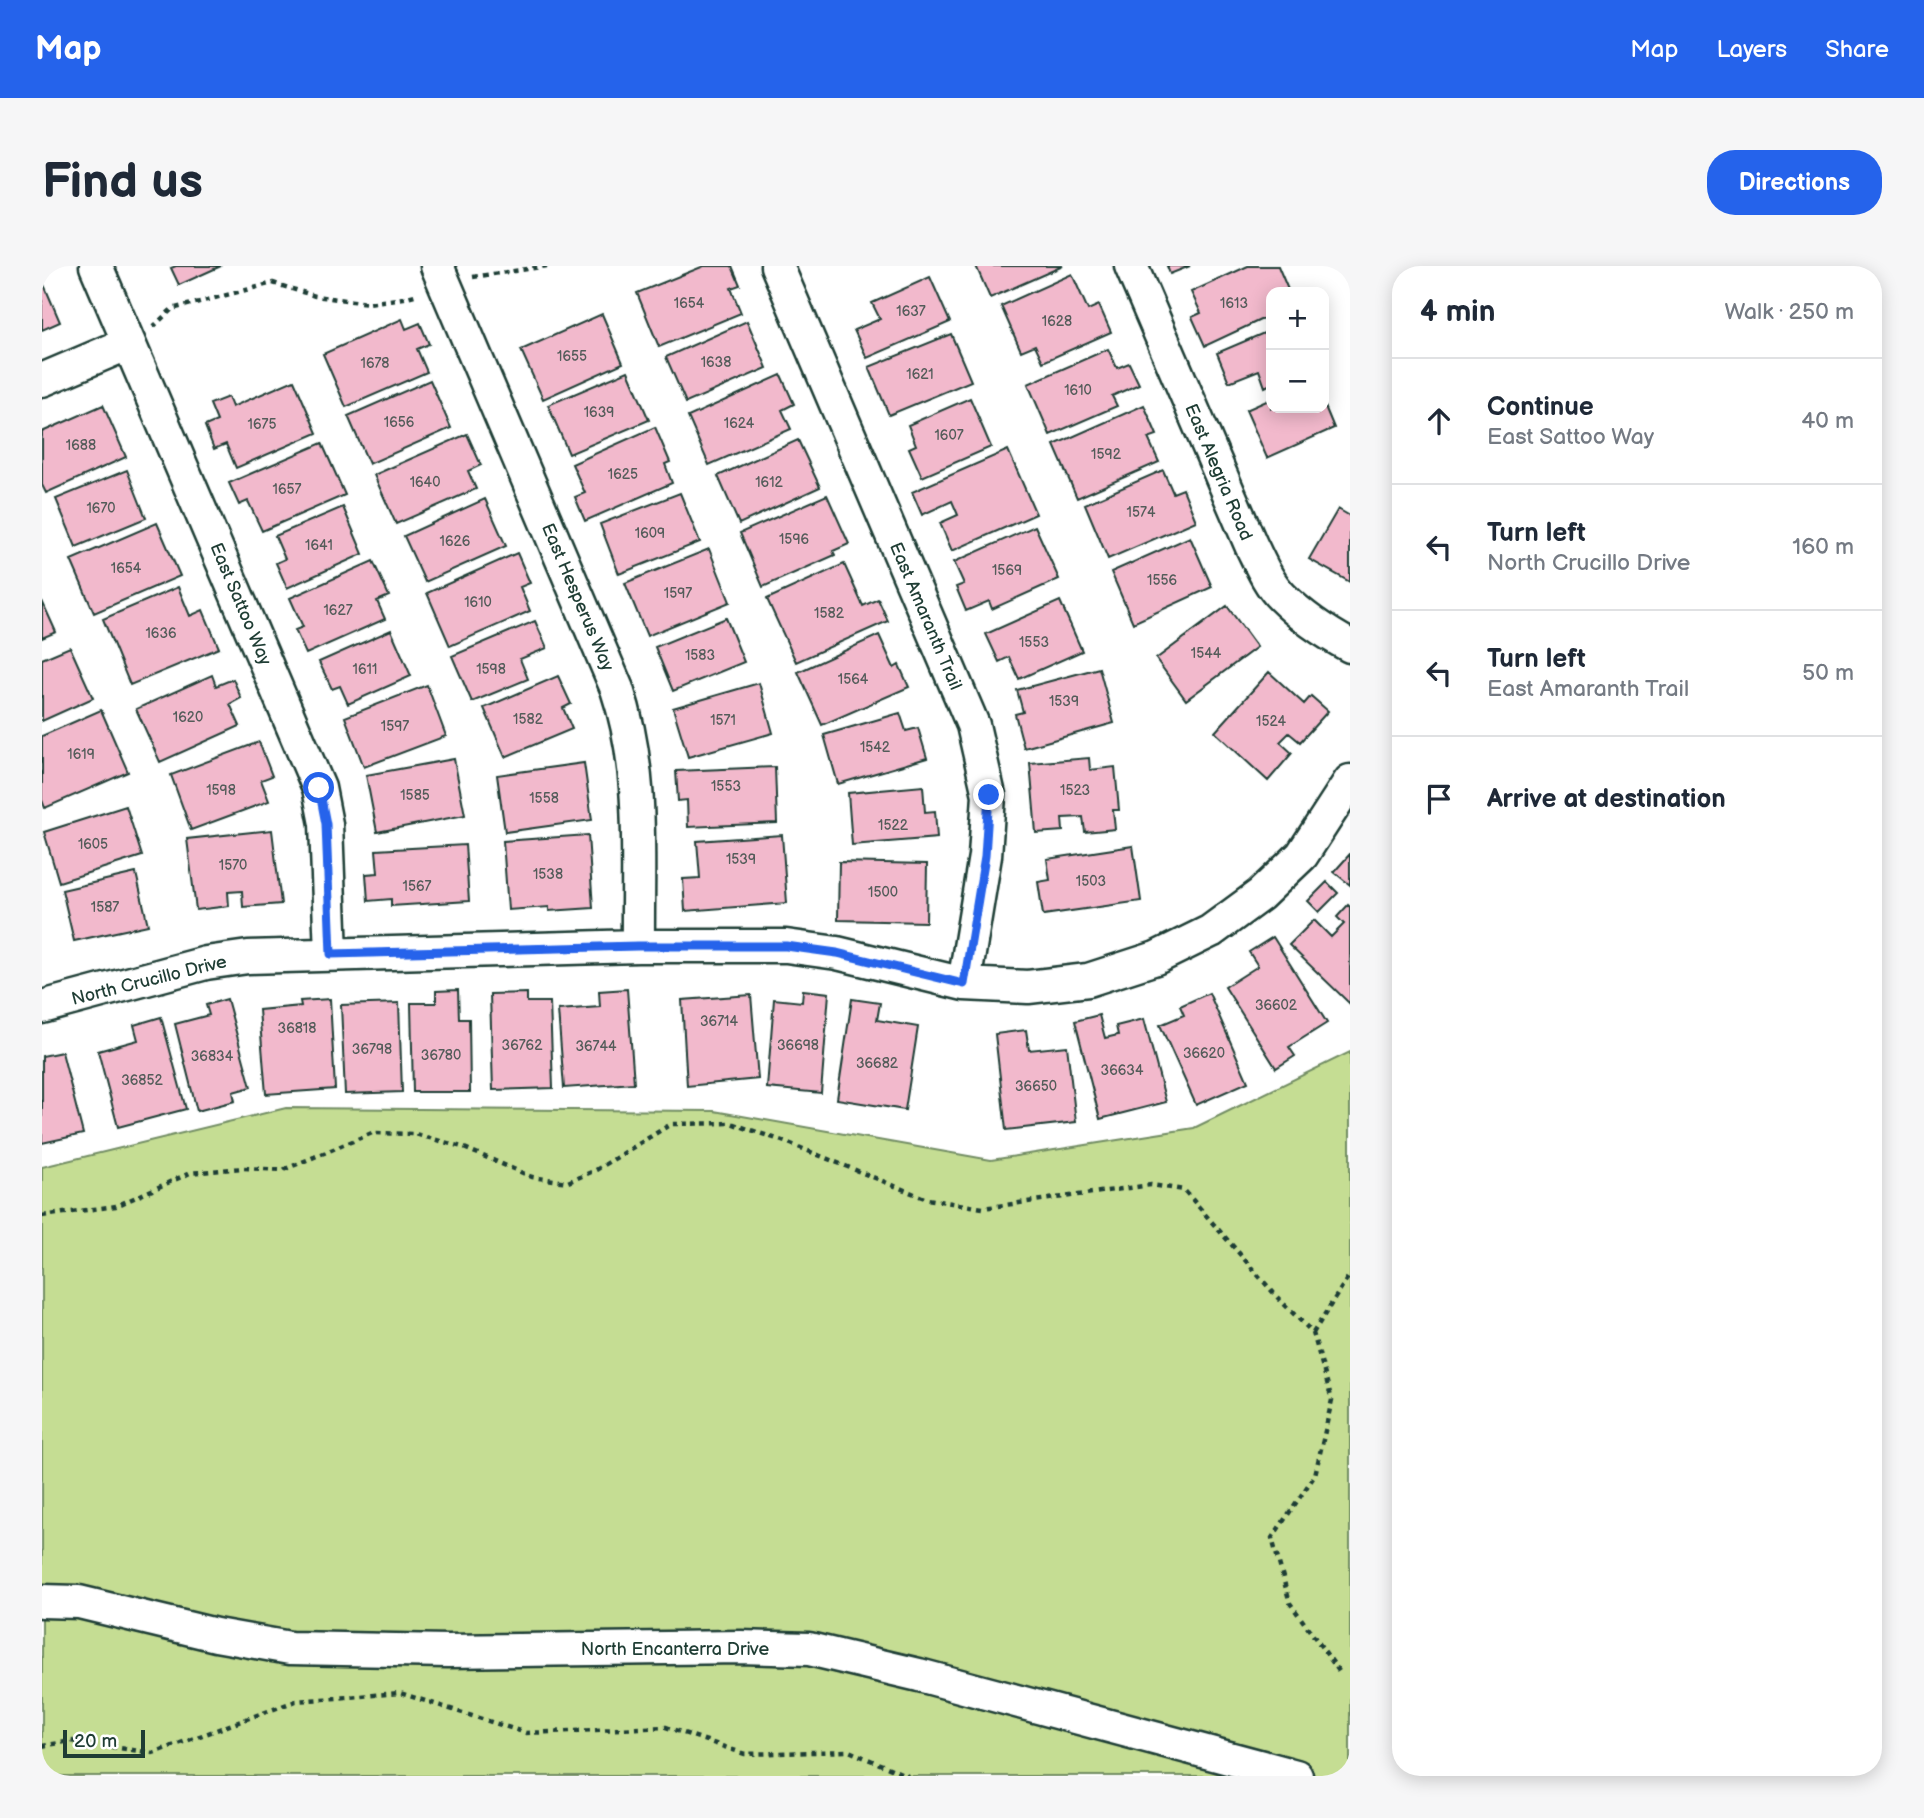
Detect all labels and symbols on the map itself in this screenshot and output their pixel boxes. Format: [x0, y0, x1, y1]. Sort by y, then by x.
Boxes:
house number: 1654 [674, 295, 705, 312]
house number: 1613 [1220, 295, 1248, 312]
house number: 1637 [896, 303, 926, 320]
house number: 1628 [1042, 313, 1072, 330]
house number: 1655 [557, 348, 587, 365]
house number: 1638 [701, 354, 731, 371]
house number: 1678 [360, 355, 390, 372]
house number: 1621 [906, 366, 934, 383]
house number: 1610 [1064, 382, 1092, 399]
street label: East Alegria Road [1180, 401, 1257, 544]
house number: 1639 [584, 404, 614, 421]
house number: 1656 [384, 414, 415, 431]
house number: 1624 [724, 415, 755, 432]
house number: 1675 [248, 416, 276, 433]
house number: 1607 [934, 427, 964, 444]
house number: 1688 [66, 437, 96, 454]
house number: 1592 [1091, 446, 1122, 463]
house number: 1625 [608, 466, 638, 483]
house number: 1640 [410, 474, 440, 491]
house number: 1612 [755, 474, 784, 491]
house number: 1657 [273, 481, 302, 498]
house number: 1670 [86, 500, 116, 517]
house number: 1574 [1127, 504, 1156, 521]
street label: East Hesperus Way [537, 520, 619, 675]
house number: 1609 [635, 525, 665, 542]
house number: 1596 [779, 531, 809, 548]
house number: 1626 [440, 533, 471, 550]
house number: 1641 [305, 537, 333, 554]
street label: East Amaranth Trail [885, 539, 966, 693]
street label: East Sattoo Way [205, 540, 276, 669]
house number: 1654 [111, 560, 142, 577]
house number: 1569 [992, 562, 1022, 579]
house number: 1556 [1147, 572, 1177, 589]
house number: 1597 [664, 585, 692, 602]
house number: 1610 [464, 594, 492, 611]
house number: 1627 [323, 602, 353, 619]
house number: 1582 [814, 605, 845, 622]
house number: 1636 [145, 625, 177, 642]
house number: 1553 [1019, 634, 1049, 651]
house number: 1544 [1191, 645, 1222, 662]
house number: 1583 [685, 647, 715, 664]
house number: 1611 [353, 661, 377, 678]
house number: 1598 [476, 661, 506, 678]
house number: 1564 [838, 671, 869, 688]
house number: 1539 [1049, 693, 1079, 710]
house number: 1620 [173, 709, 203, 726]
house number: 1582 [513, 711, 544, 728]
house number: 1571 [710, 712, 736, 729]
house number: 1524 [1256, 713, 1286, 730]
house number: 1597 [381, 718, 409, 735]
house number: 1542 [860, 739, 891, 756]
house number: 1619 [67, 746, 95, 763]
route start [303, 772, 334, 803]
house number: 1553 [711, 778, 741, 795]
route end [973, 779, 1004, 810]
house number: 1598 [206, 782, 236, 799]
house number: 1523 [1060, 782, 1090, 799]
house number: 1585 [400, 787, 430, 804]
house number: 1558 [529, 790, 559, 807]
house number: 1522 [878, 817, 909, 834]
house number: 1605 [78, 836, 108, 853]
house number: 1539 [726, 851, 756, 868]
house number: 1570 [219, 857, 247, 874]
house number: 1538 [533, 866, 563, 883]
house number: 1503 [1076, 873, 1106, 890]
house number: 1567 [403, 878, 432, 895]
house number: 1500 [868, 884, 898, 901]
house number: 1587 [91, 899, 119, 916]
street label: North Crucillo Drive [69, 951, 229, 1010]
house number: 36602 [1255, 997, 1298, 1014]
house number: 36714 [700, 1013, 738, 1030]
house number: 36818 [278, 1020, 316, 1037]
house number: 36762 [502, 1037, 543, 1054]
house number: 36698 [777, 1037, 819, 1054]
house number: 36744 [575, 1038, 617, 1055]
house number: 36798 [352, 1041, 392, 1058]
house number: 36620 [1183, 1045, 1225, 1062]
house number: 36780 [421, 1047, 461, 1064]
house number: 36834 [191, 1048, 234, 1065]
house number: 36682 [856, 1055, 899, 1072]
house number: 36634 [1101, 1062, 1144, 1079]
house number: 36852 [121, 1072, 164, 1089]
house number: 36650 [1015, 1078, 1057, 1095]
street label: North Encanterra Drive [581, 1639, 770, 1660]
scale bar [63, 1727, 145, 1759]

